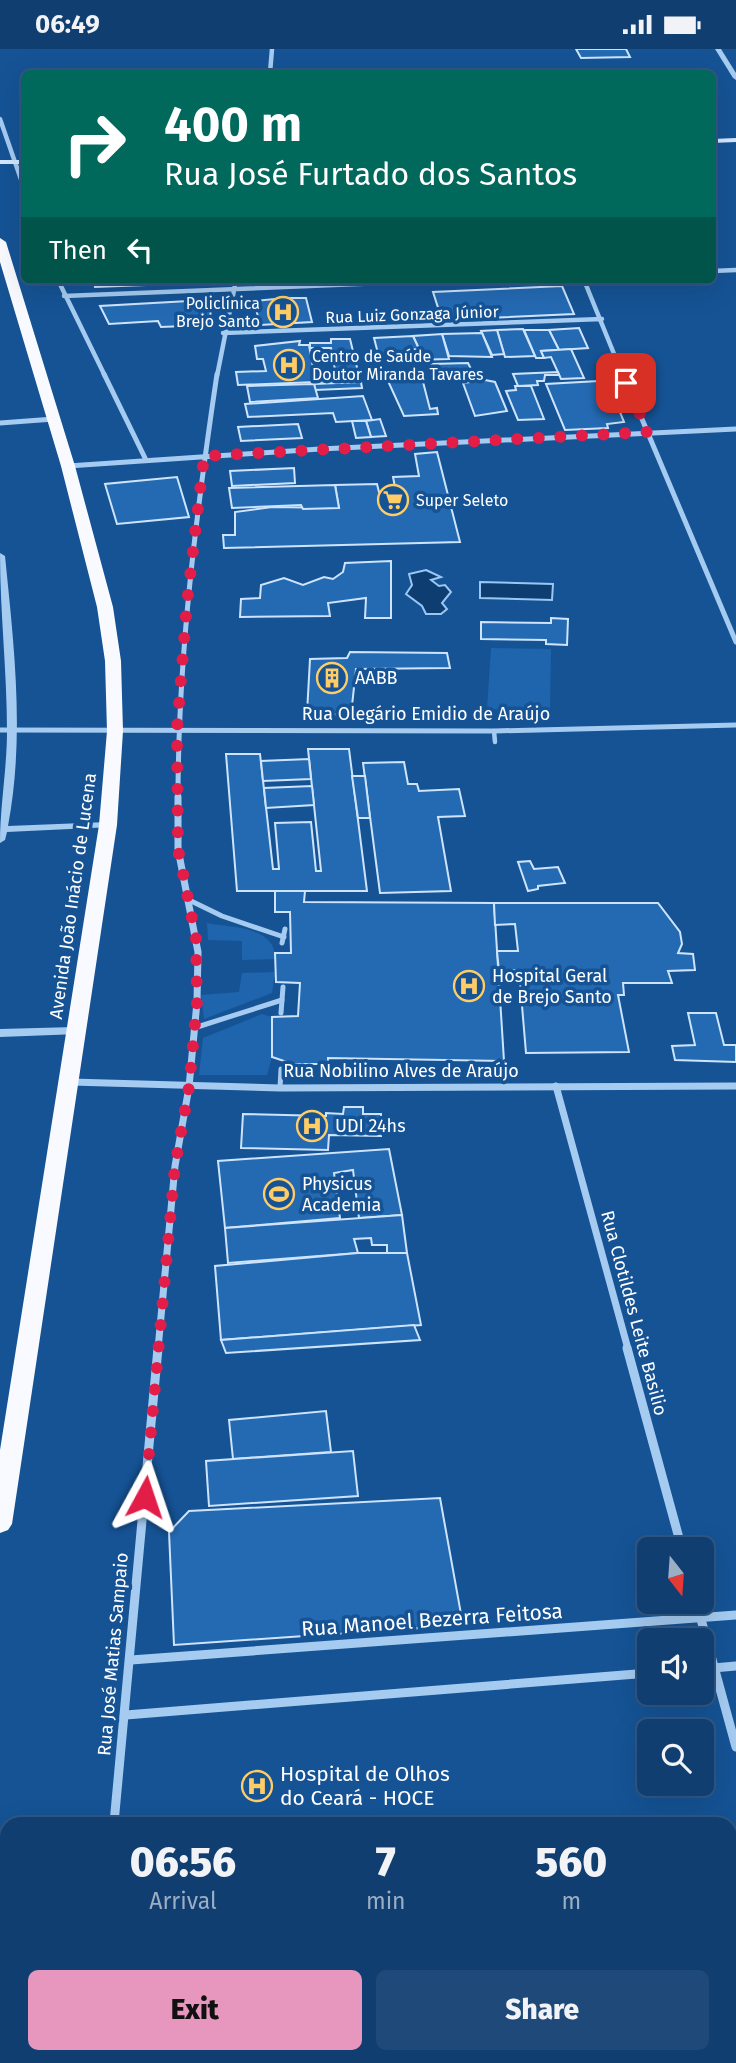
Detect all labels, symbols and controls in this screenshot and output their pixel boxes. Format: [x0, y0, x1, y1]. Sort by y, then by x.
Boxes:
text: 06:49 [35, 9, 100, 40]
text: 400 m [164, 95, 302, 154]
icon: right [49, 98, 140, 189]
text: Rua José Furtado dos Santos [164, 155, 577, 193]
icon: left [121, 231, 159, 269]
text: Then [49, 235, 107, 266]
place label: Policlínica Brejo Santo [176, 294, 260, 331]
hospital icon: Policlínica Brejo Santo [266, 295, 300, 329]
street label: Rua Luiz Gonzaga Júnior [325, 302, 500, 327]
place label: Centro de Saúde Doutor Miranda Tavares [312, 347, 484, 384]
hospital icon: Centro de Saúde Doutor Miranda Tavares [272, 348, 306, 382]
pin [596, 353, 656, 413]
icon: arrive [607, 364, 645, 402]
supermarket icon: Super Seleto [376, 483, 410, 517]
place label: Super Seleto [416, 491, 508, 510]
building icon: AABB [315, 661, 349, 695]
place label: AABB [355, 667, 398, 689]
street label: Rua Olegário Emidio de Araújo [302, 703, 550, 725]
street label: Avenida João Inácio de Lucena [45, 772, 101, 1020]
place label: Hospital Geral de Brejo Santo [492, 965, 612, 1008]
hospital icon: Hospital Geral de Brejo Santo [452, 969, 486, 1003]
street label: Rua Nobilino Alves de Araújo [283, 1060, 519, 1082]
hospital icon: UDI 24hs [295, 1109, 329, 1143]
place label: UDI 24hs [335, 1115, 406, 1137]
place label: Physicus Academia [302, 1173, 381, 1216]
sports icon: Physicus Academia [262, 1177, 296, 1211]
street label: Rua Clotildes Leite Basilio [596, 1208, 672, 1418]
position arrow [108, 1460, 182, 1534]
north arrow [637, 1537, 714, 1613]
map controls [637, 1537, 714, 1796]
street label: Rua José Matias Sampaio [93, 1551, 133, 1757]
street label: Rua Manoel Bezerra Feitosa [300, 1598, 564, 1642]
button: sound [637, 1628, 714, 1705]
button: search [637, 1719, 714, 1796]
place label: Hospital de Olhos do Ceará - HOCE [280, 1761, 450, 1811]
hospital icon: Hospital de Olhos do Ceará - HOCE [240, 1769, 274, 1803]
text: 06:56 [130, 1837, 236, 1887]
text: 7 [376, 1837, 396, 1887]
text: 560 [535, 1837, 607, 1887]
text: Arrival [149, 1887, 217, 1915]
text: min [366, 1887, 406, 1915]
text: m [561, 1887, 581, 1915]
button: Exit [28, 1970, 362, 2050]
button: Share [376, 1970, 709, 2050]

